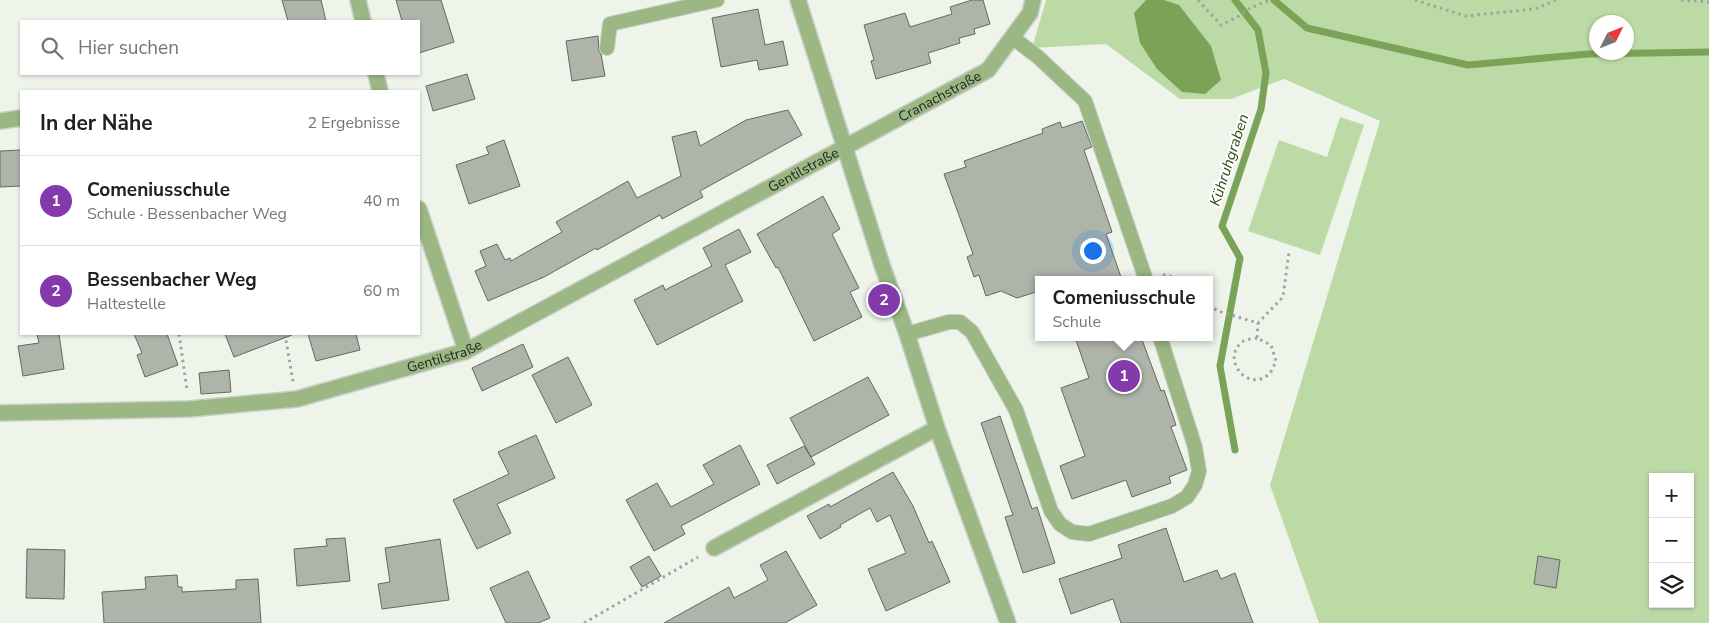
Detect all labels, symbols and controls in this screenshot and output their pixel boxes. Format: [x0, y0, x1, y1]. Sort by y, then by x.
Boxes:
north arrow [1589, 15, 1634, 60]
search box [20, 20, 420, 75]
icon: search [38, 34, 66, 62]
text: Hier suchen [78, 35, 179, 61]
street label: Cranachstraße [895, 66, 984, 126]
text: In der Nähe [40, 109, 153, 137]
water label: Kühruhgraben [1205, 111, 1253, 209]
text: 2 Ergebnisse [307, 112, 400, 134]
street label: Gentilstraße [764, 143, 842, 196]
text: Comeniusschule [87, 177, 230, 203]
text: 1 [51, 190, 61, 212]
text: 40 m [363, 190, 400, 212]
text: Schule · Bessenbacher Weg [87, 203, 287, 225]
your location [1080, 238, 1106, 264]
text: Bessenbacher Weg [87, 267, 257, 293]
popup [1035, 276, 1213, 341]
text: 2 [51, 280, 61, 302]
text: 60 m [363, 280, 400, 302]
pin: 2 [868, 281, 900, 319]
text: Comeniusschule [1053, 285, 1196, 311]
text: Haltestelle [87, 293, 166, 315]
text: Schule [1053, 311, 1101, 333]
street label: Gentilstraße [405, 335, 485, 377]
pin: 1 [1108, 357, 1140, 395]
map controls [1649, 473, 1694, 608]
button: + [1649, 473, 1694, 518]
button: − [1649, 518, 1694, 563]
button: layers [1649, 563, 1694, 608]

